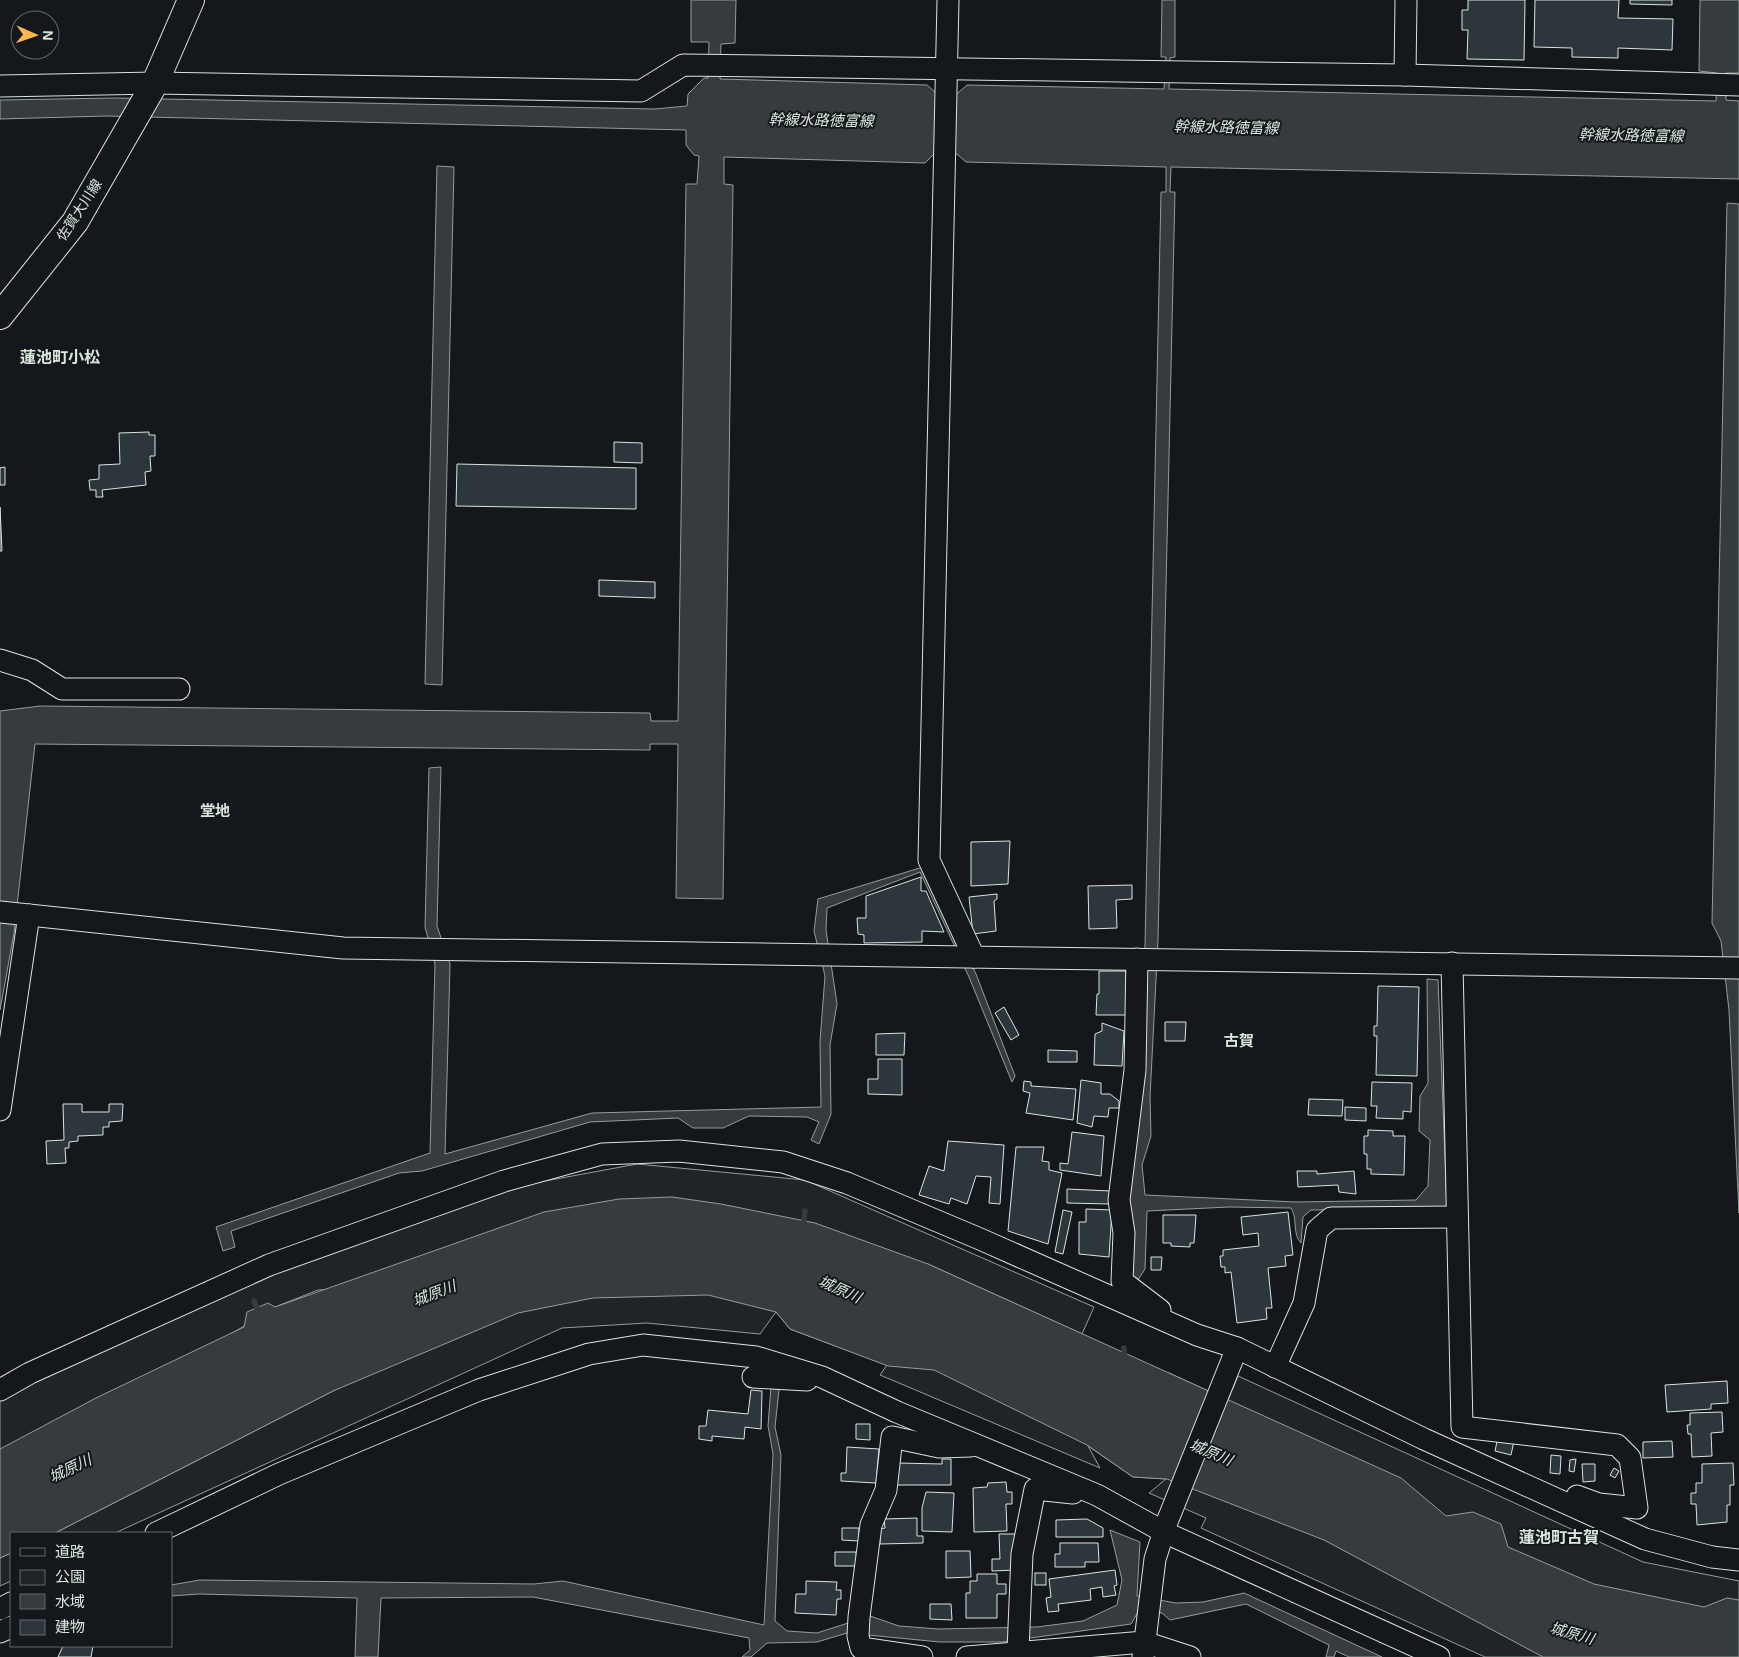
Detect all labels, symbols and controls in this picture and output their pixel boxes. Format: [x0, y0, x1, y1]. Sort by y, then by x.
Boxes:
north arrow [10, 10, 60, 60]
text: N [40, 30, 56, 41]
water label: 幹線水路徳富線 [768, 111, 876, 129]
water label: 幹線水路徳富線 [1173, 118, 1281, 136]
water label: 幹線水路徳富線 [1578, 126, 1686, 144]
street label: 佐賀大川線 [53, 176, 105, 244]
district label: 蓮池町小松 [20, 349, 100, 366]
district label: 堂地 [200, 802, 230, 819]
district label: 古賀 [1224, 1032, 1254, 1049]
water label: 城原川 [816, 1272, 866, 1307]
water label: 城原川 [410, 1276, 460, 1309]
water label: 城原川 [1187, 1435, 1237, 1469]
water label: 城原川 [46, 1450, 96, 1485]
district label: 蓮池町古賀 [1519, 1529, 1599, 1546]
legend [10, 1532, 172, 1647]
text: 道路 [55, 1543, 85, 1560]
text: 公園 [55, 1568, 85, 1585]
text: 水域 [55, 1593, 85, 1610]
text: 建物 [55, 1618, 85, 1635]
water label: 城原川 [1548, 1619, 1598, 1648]

